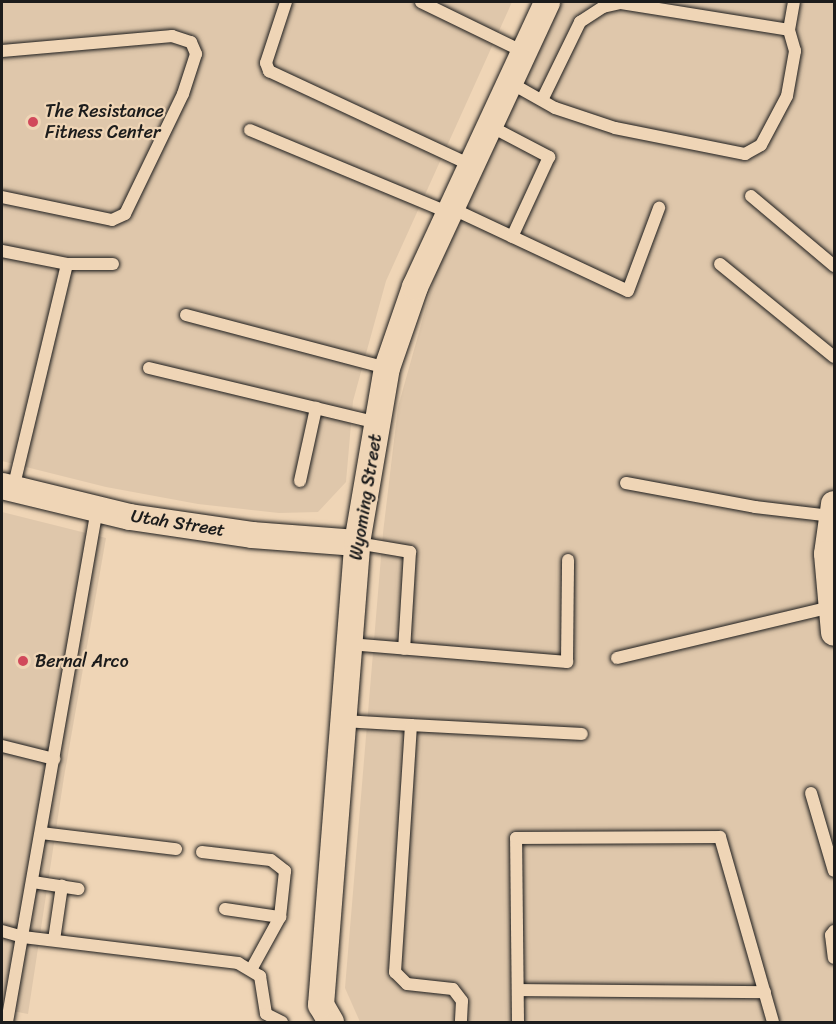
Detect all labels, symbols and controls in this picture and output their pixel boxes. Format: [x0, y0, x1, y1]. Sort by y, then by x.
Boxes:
place label: The Resistance Fitness Center [45, 101, 164, 144]
marker: The Resistance Fitness Center [26, 115, 40, 129]
street label: Wyoming Street [345, 433, 387, 561]
street label: Utah Street [129, 505, 227, 541]
place label: Bernal Arco [35, 650, 129, 672]
marker: Bernal Arco [16, 654, 30, 668]

